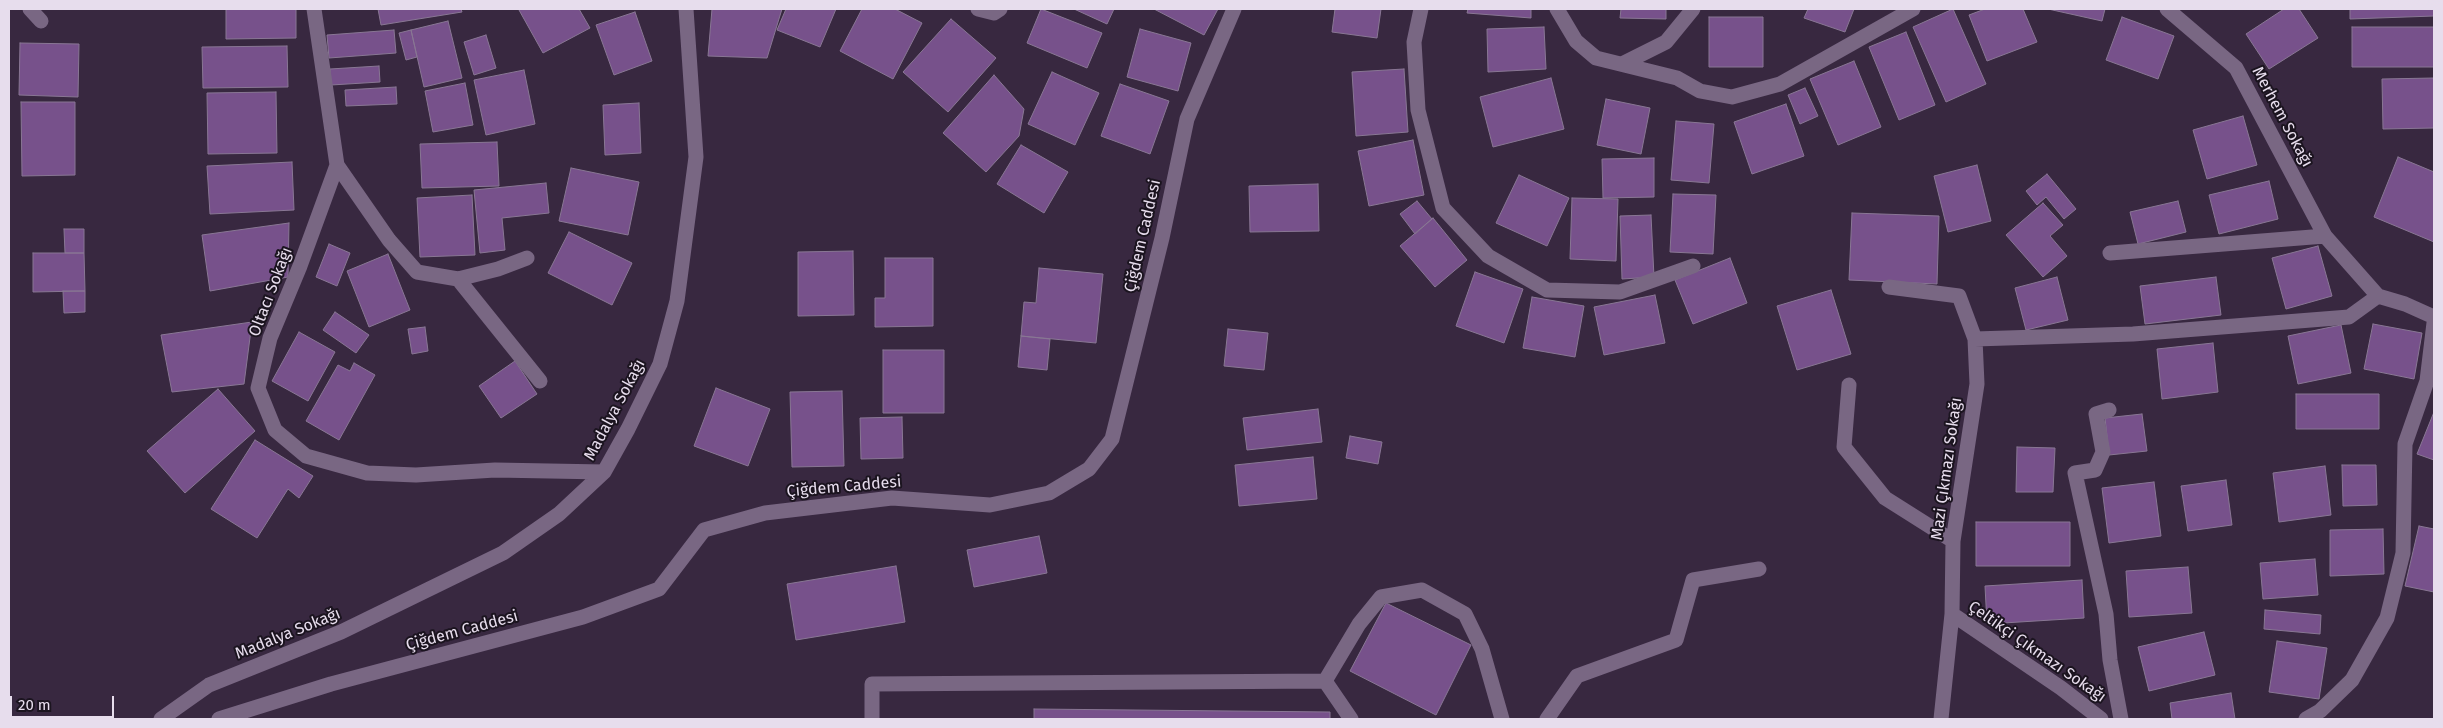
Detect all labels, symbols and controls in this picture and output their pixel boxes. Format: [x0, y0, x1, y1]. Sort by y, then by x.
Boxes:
street label: Merhem Sokağı [2248, 64, 2316, 170]
street label: Çiğdem Caddesi [1121, 178, 1165, 294]
street label: Oltacı Sokağı [245, 245, 297, 339]
street label: Madalya Sokağı [580, 356, 650, 464]
street label: Mazi Çıkmazı Sokağı [1927, 396, 1967, 542]
street label: Çiğdem Caddesi [786, 472, 902, 502]
street label: Çeltikçi Çıkmazı Sokağı [1964, 597, 2110, 707]
street label: Madalya Sokağı [233, 604, 343, 664]
street label: Çiğdem Caddesi [404, 607, 520, 655]
scale bar [12, 686, 116, 718]
text: 20 m [18, 696, 51, 714]

